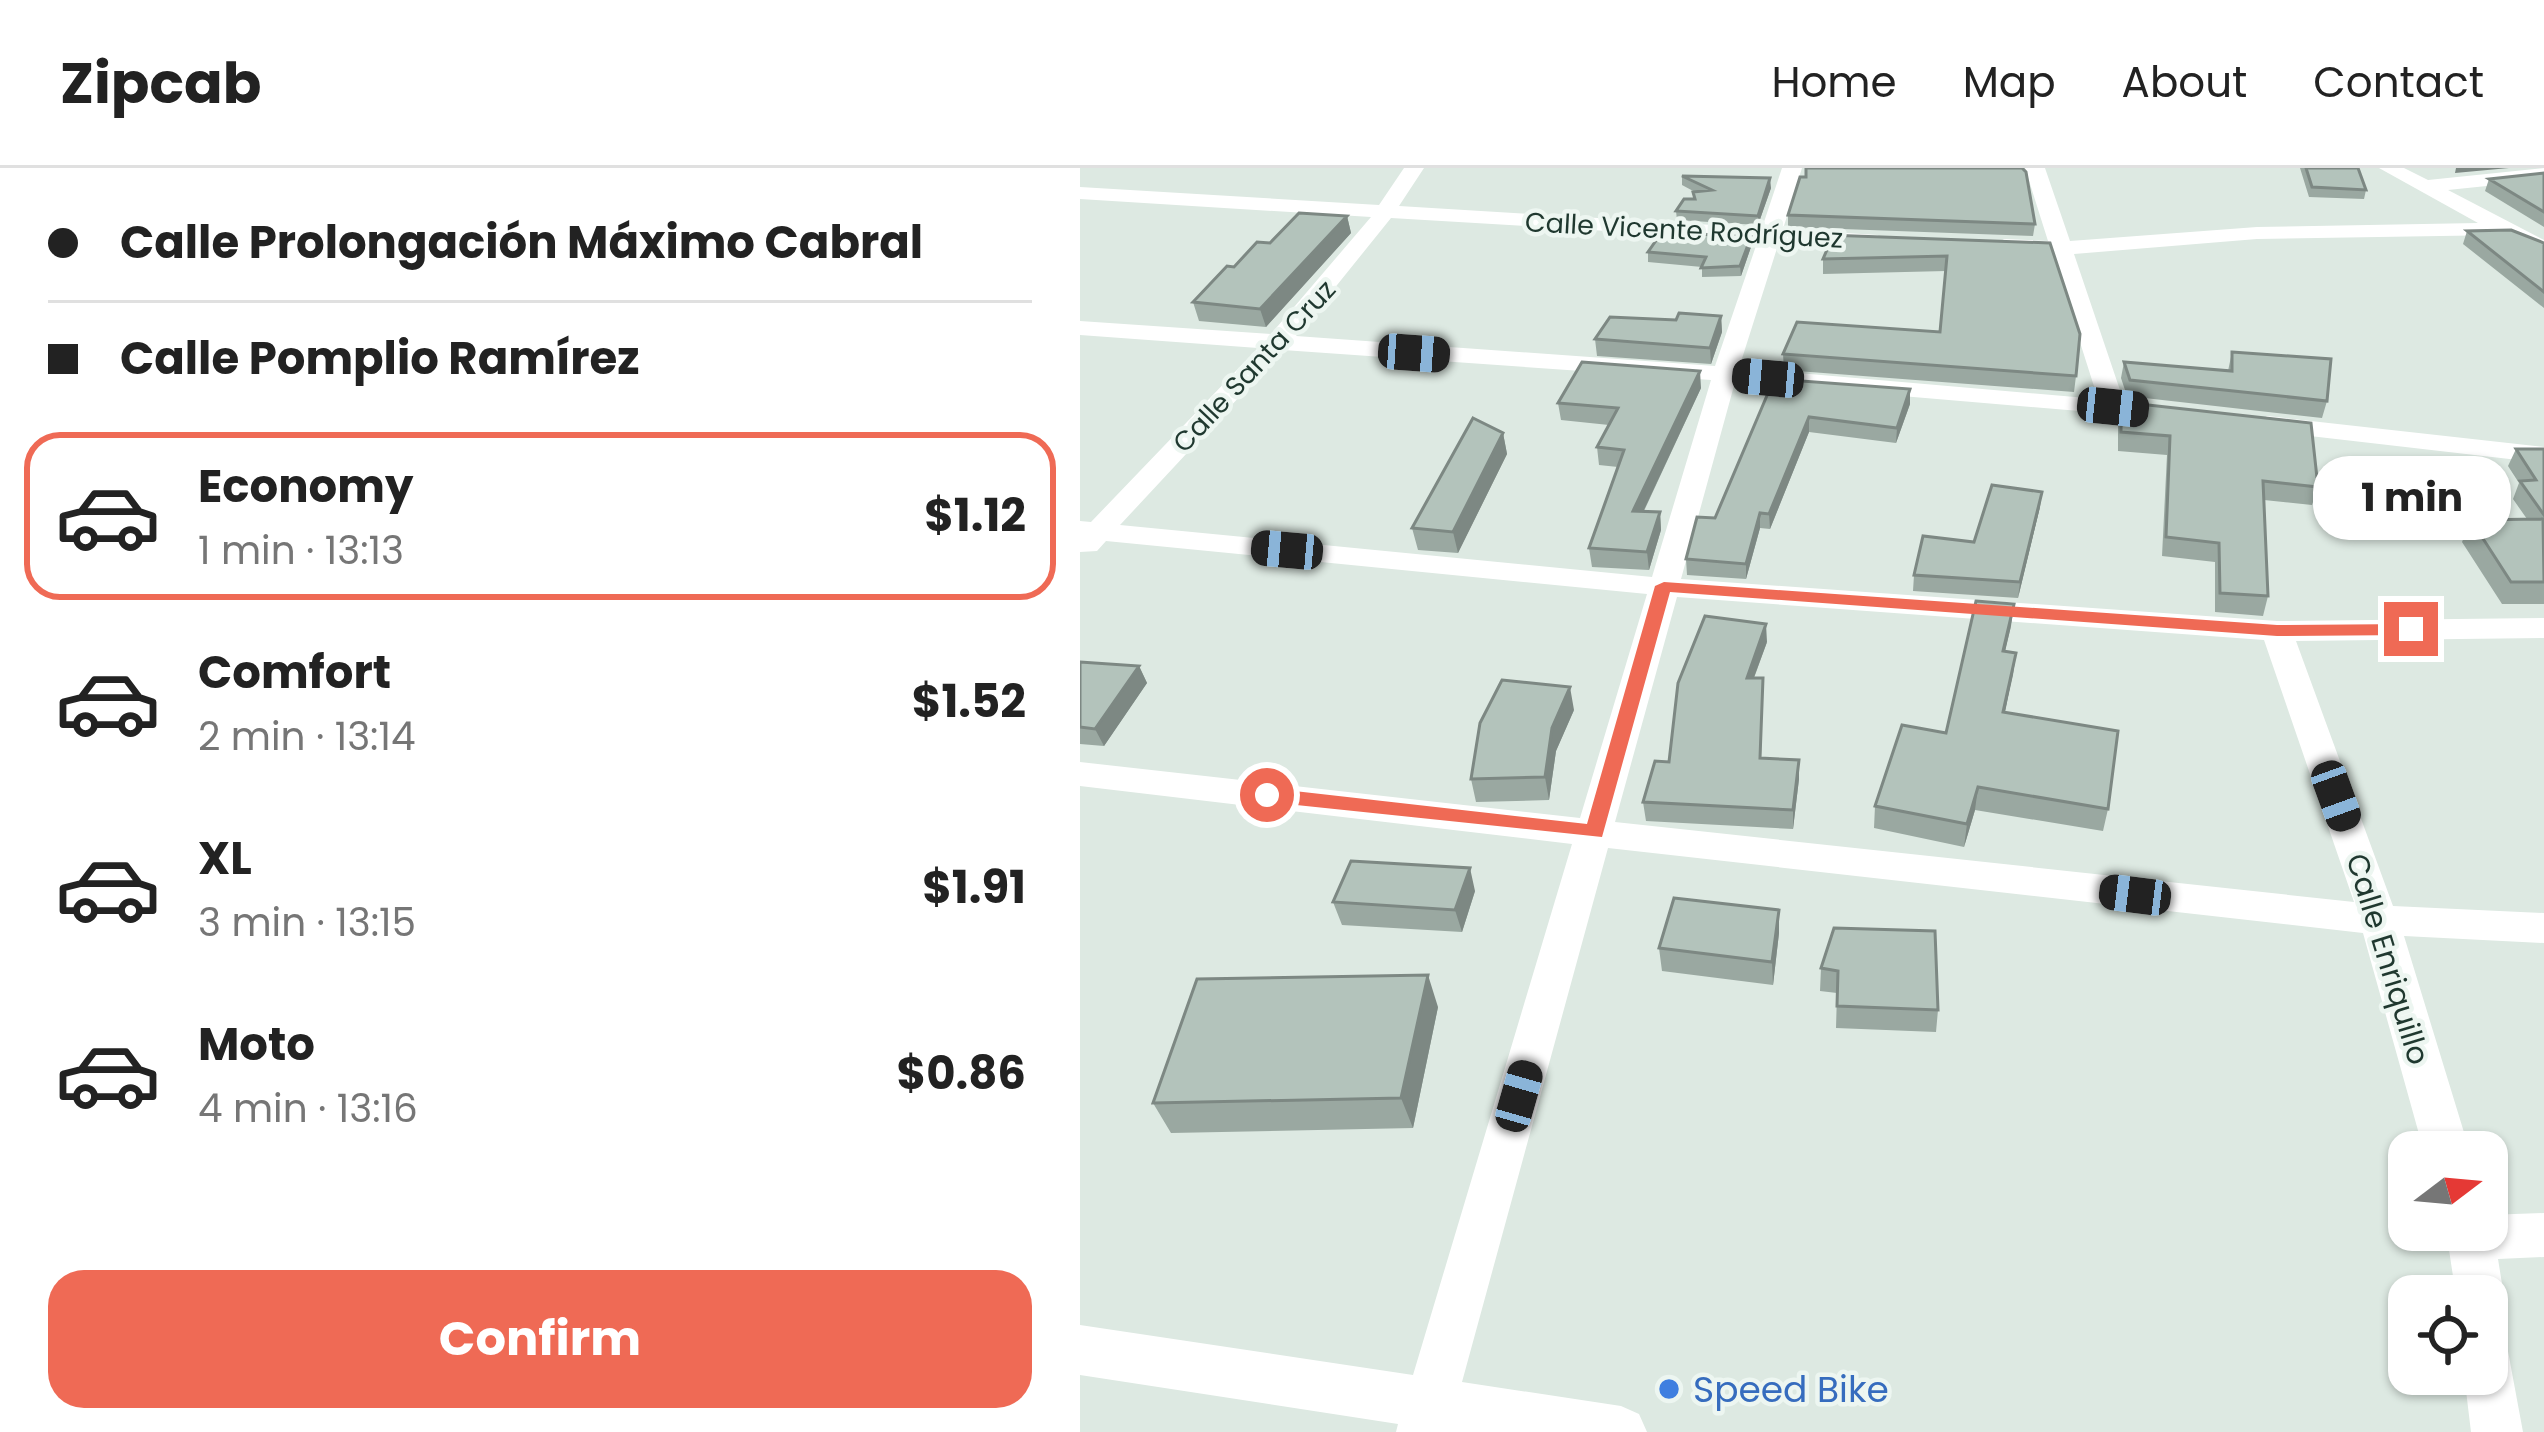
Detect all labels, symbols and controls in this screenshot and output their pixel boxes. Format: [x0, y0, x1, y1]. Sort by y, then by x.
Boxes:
text: Zipcab [60, 43, 261, 123]
text: Home [1771, 53, 1897, 112]
text: Map [1963, 53, 2056, 112]
text: About [2122, 53, 2247, 112]
text: Contact [2313, 53, 2484, 112]
street label: Calle Vicente Rodríguez [1524, 203, 1844, 257]
text: Calle Prolongación Máximo Cabral [120, 211, 923, 274]
street label: Calle Santa Cruz [1164, 272, 1344, 460]
text: Calle Pomplio Ramírez [120, 327, 640, 390]
car [1377, 333, 1451, 373]
car [1731, 357, 1805, 399]
car [2075, 385, 2151, 429]
text: Economy [198, 455, 413, 518]
callout: 1 min [2312, 455, 2510, 539]
icon: car [54, 462, 162, 570]
text: 1 min [2361, 470, 2463, 525]
text: $1.12 [924, 484, 1026, 547]
text: 1 min · 13:13 [198, 523, 404, 578]
car [1250, 529, 1324, 571]
route end [2384, 602, 2438, 656]
text: Comfort [198, 641, 391, 704]
icon: car [54, 648, 162, 756]
text: $1.52 [912, 670, 1026, 733]
text: 2 min · 13:14 [198, 709, 415, 764]
car [2307, 756, 2365, 836]
route start [1240, 768, 1294, 822]
text: XL [198, 827, 252, 890]
icon: car [54, 834, 162, 942]
street label: Calle Enriquillo [2335, 848, 2441, 1070]
text: $1.91 [922, 856, 1026, 919]
car [2097, 873, 2173, 917]
text: 3 min · 13:15 [198, 895, 416, 950]
text: Moto [198, 1013, 315, 1076]
icon: car [54, 1020, 162, 1128]
text: $0.86 [897, 1042, 1026, 1105]
car [1492, 1056, 1546, 1136]
text: 4 min · 13:16 [198, 1081, 418, 1136]
north arrow [2388, 1131, 2508, 1251]
map controls [2388, 1131, 2508, 1395]
button: Confirm [48, 1270, 1032, 1408]
button: locate [2388, 1275, 2508, 1395]
place label: Speed Bike [1693, 1364, 1889, 1415]
marker: Speed Bike [1656, 1376, 1682, 1402]

